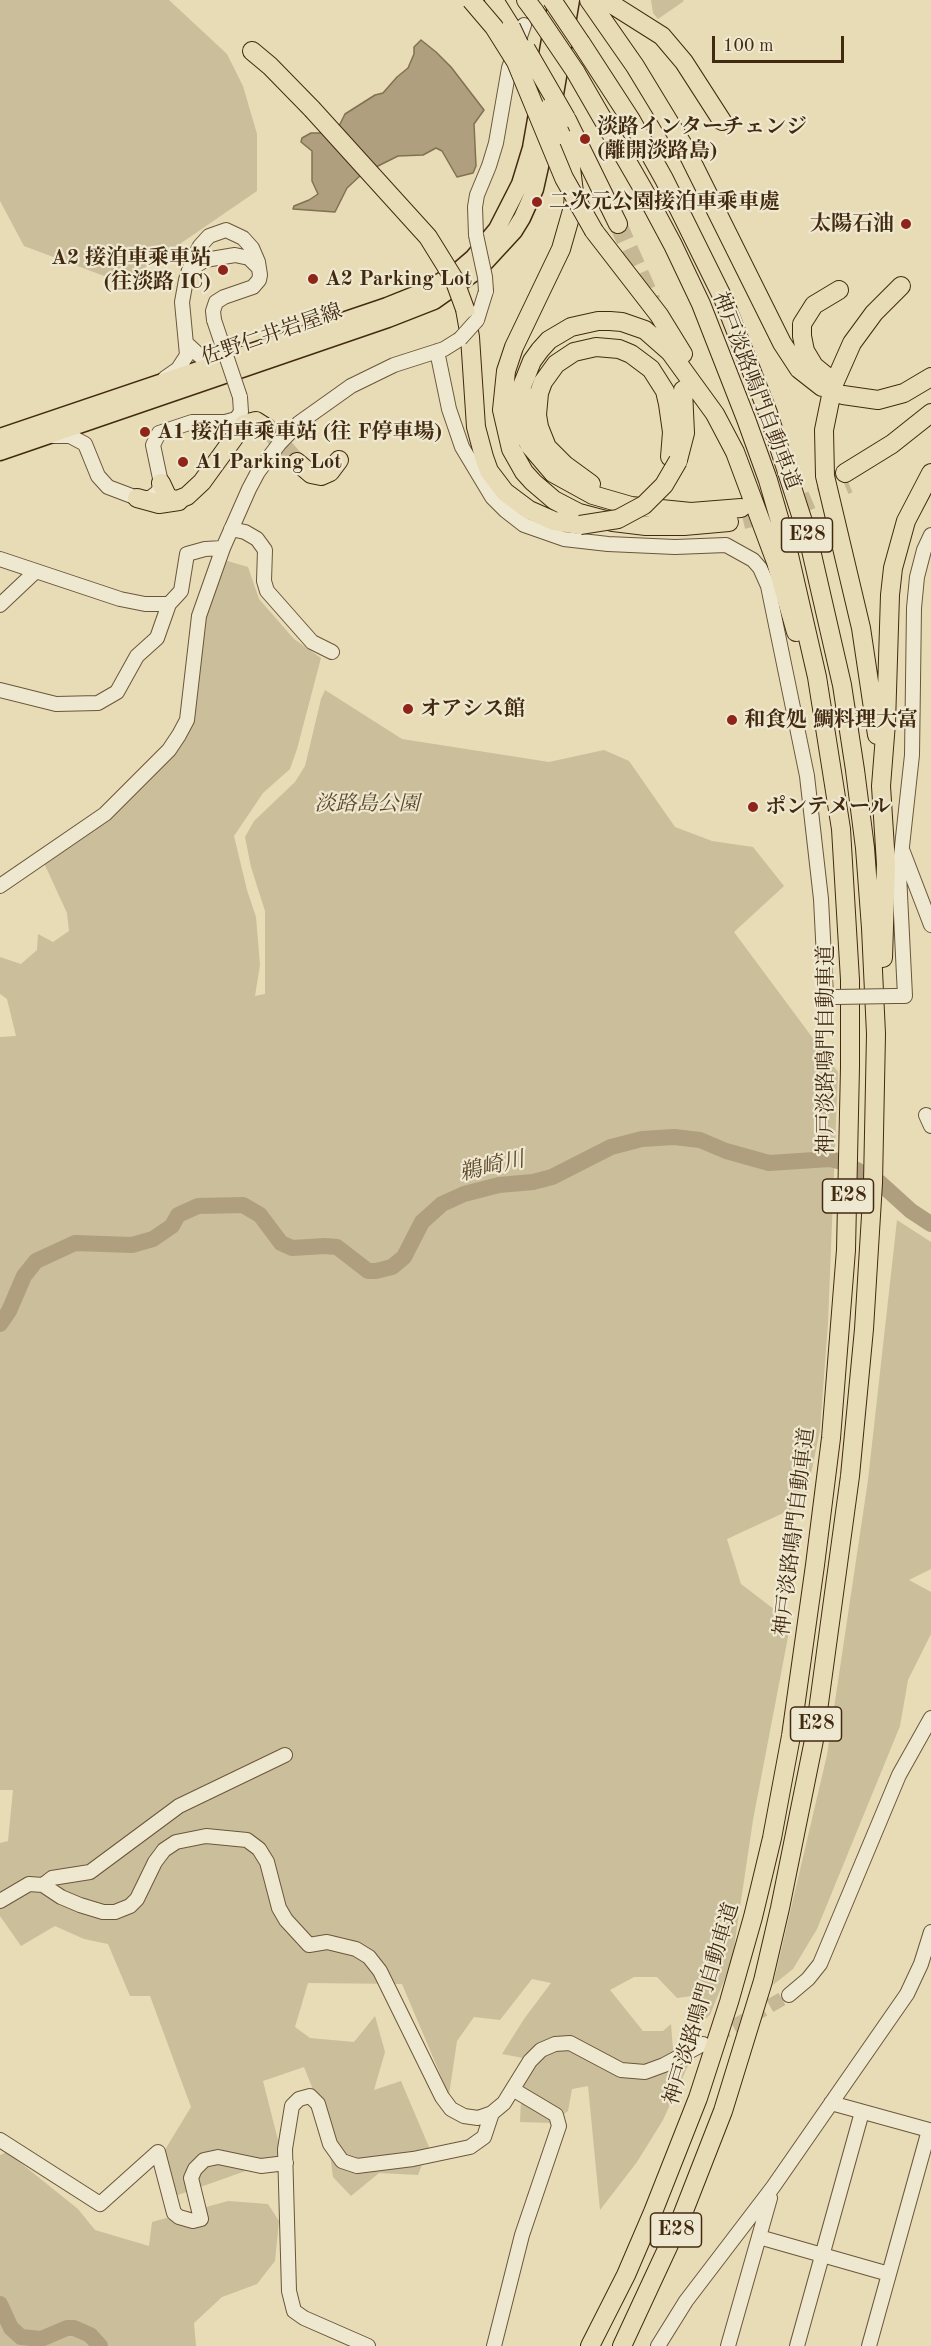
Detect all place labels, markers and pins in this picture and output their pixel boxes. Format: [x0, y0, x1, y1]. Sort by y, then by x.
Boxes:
place label: 淡路インターチェンジ (離開淡路島) [597, 114, 807, 164]
marker: 淡路インターチェンジ (離開淡路島) [578, 132, 592, 146]
place label: 二次元公園接泊車乘車處 [549, 189, 780, 215]
marker: 二次元公園接泊車乘車處 [530, 195, 544, 209]
place label: 太陽石油 [810, 211, 894, 237]
marker: 太陽石油 [899, 217, 913, 231]
place label: A2 接泊車乘車站 (往淡路 IC) [51, 245, 211, 295]
marker: A2 接泊車乘車站 (往淡路 IC) [216, 263, 230, 277]
place label: A2 Parking Lot [325, 266, 472, 292]
marker: A2 Parking Lot [306, 272, 320, 286]
place label: A1 接泊車乘車站 (往 F停車場) [157, 419, 442, 445]
marker: A1 接泊車乘車站 (往 F停車場) [138, 425, 152, 439]
place label: A1 Parking Lot [195, 449, 342, 475]
marker: A1 Parking Lot [176, 455, 190, 469]
place label: オアシス館 [420, 696, 525, 722]
marker: オアシス館 [401, 702, 415, 716]
place label: 和食処 鯛料理大富 [744, 707, 918, 733]
marker: 和食処 鯛料理大富 [725, 713, 739, 727]
place label: ポンテメール [765, 794, 891, 820]
marker: ポンテメール [746, 800, 760, 814]

